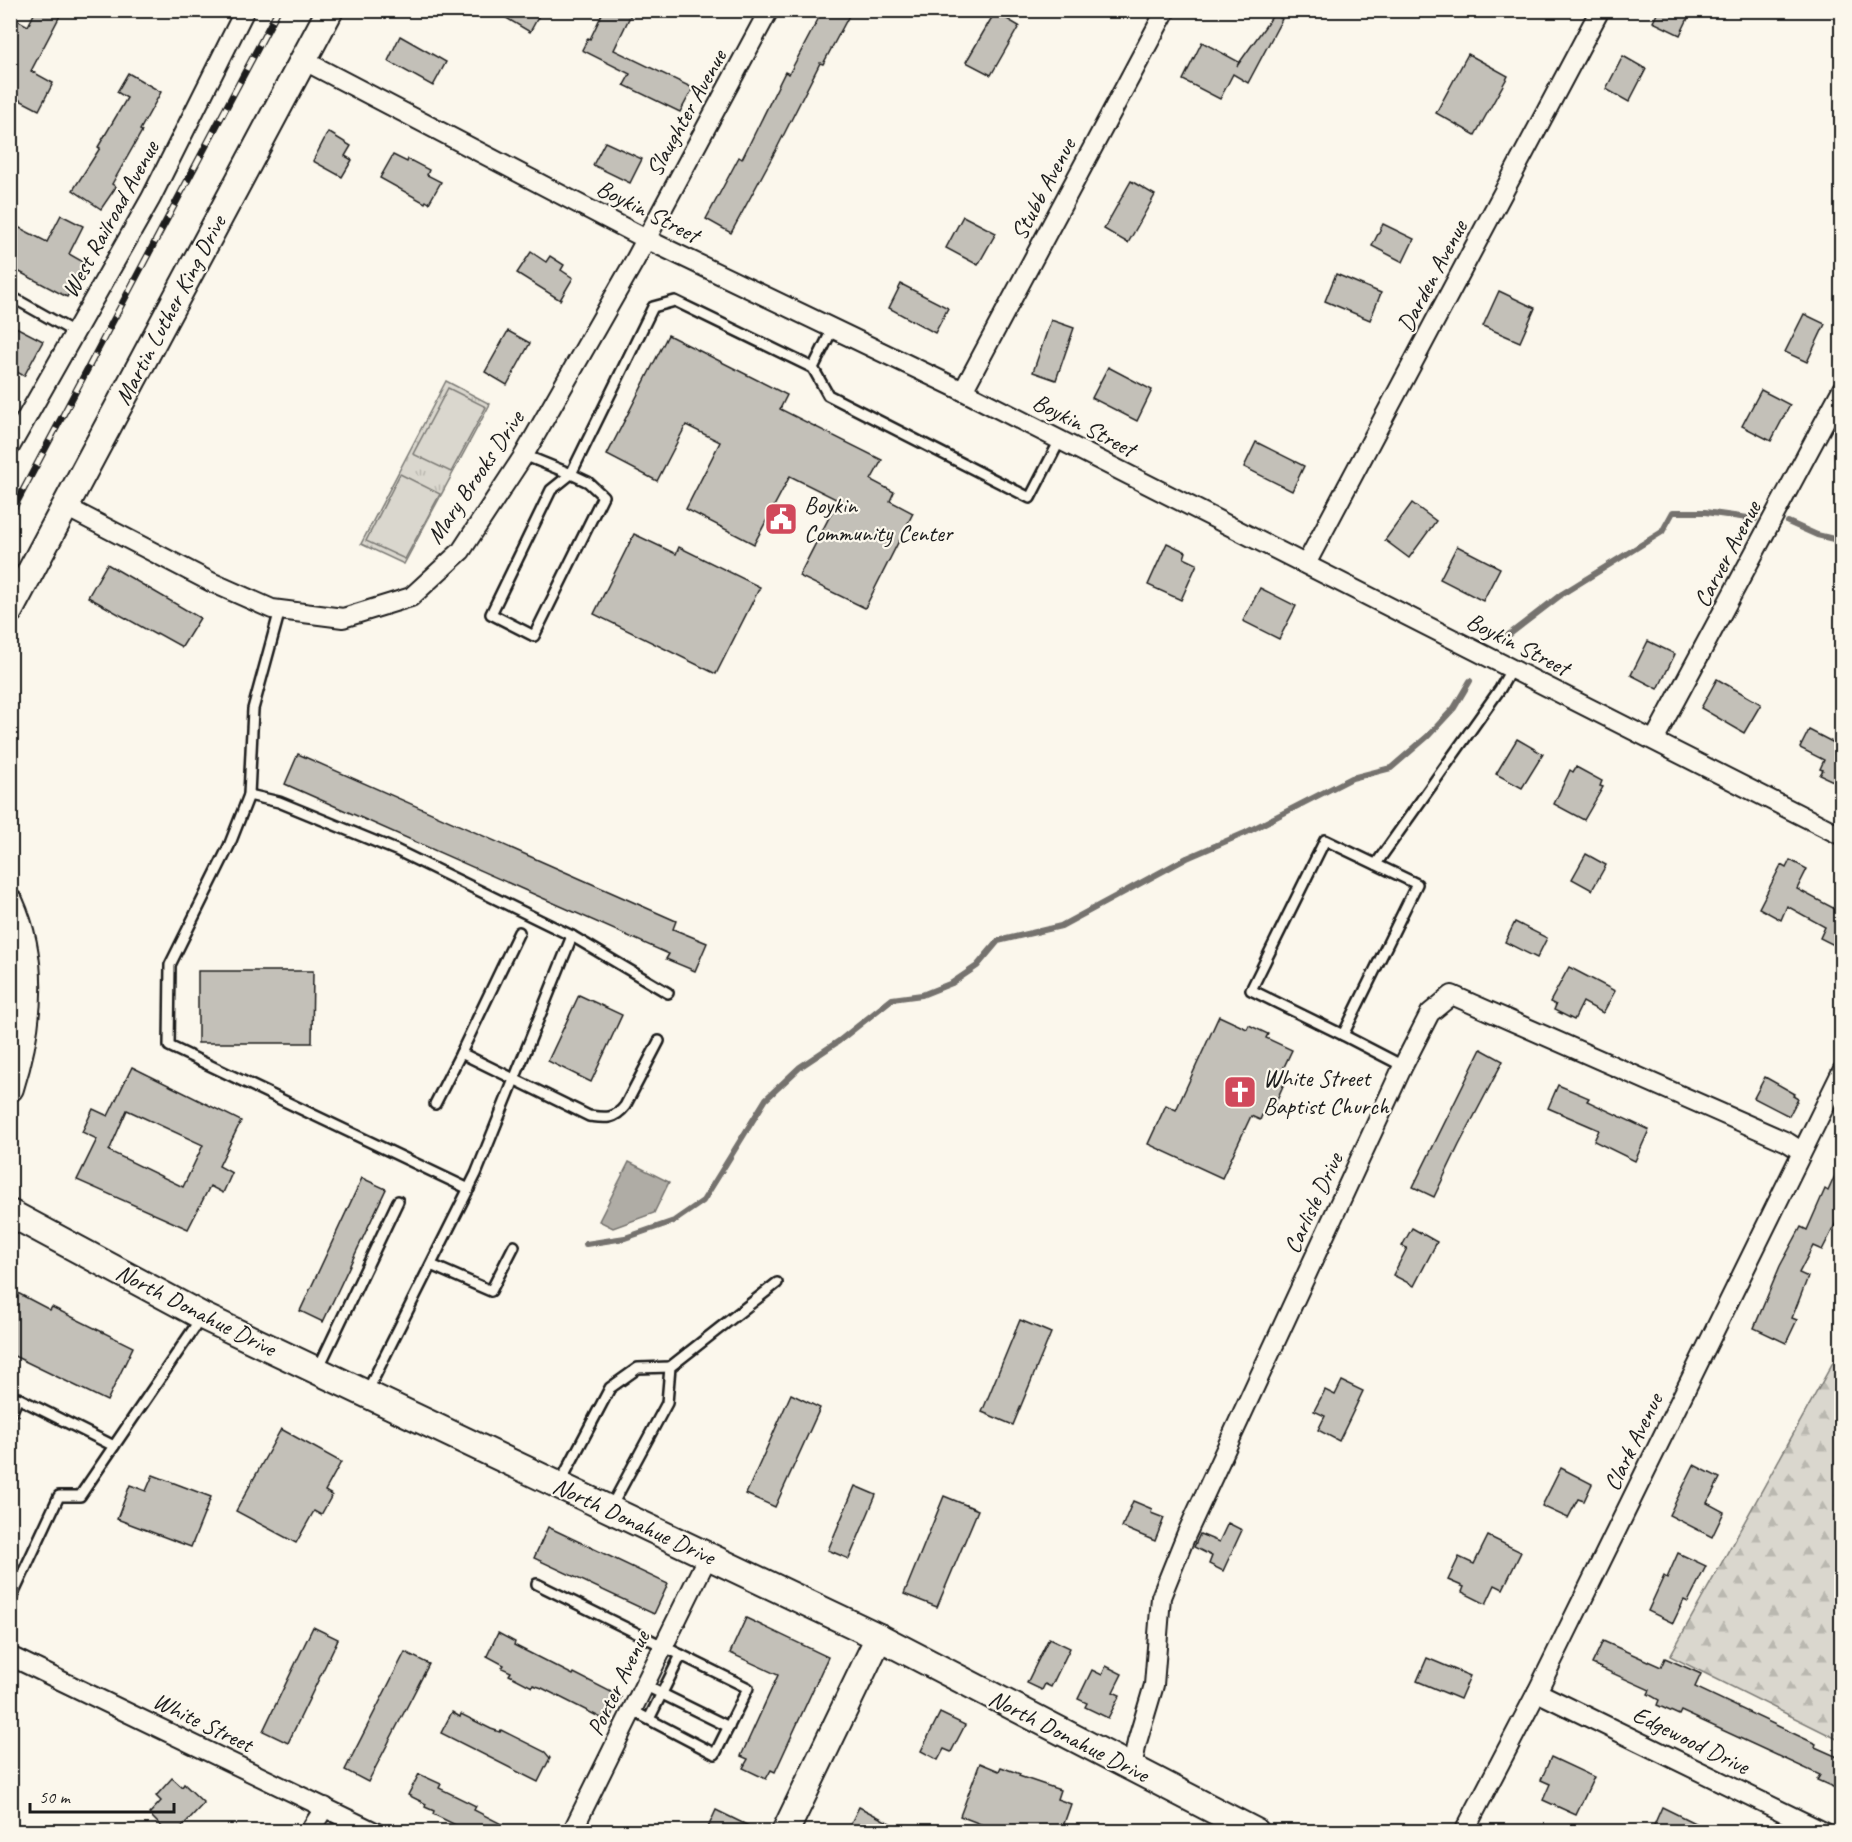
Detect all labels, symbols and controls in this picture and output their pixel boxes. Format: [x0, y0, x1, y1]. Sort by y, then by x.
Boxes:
street label: Slaughter Avenue [639, 42, 734, 182]
street label: Stubb Avenue [1004, 131, 1083, 245]
street label: West Railroad Avenue [55, 134, 166, 303]
street label: Boykin Street [592, 172, 707, 251]
street label: Martin Luther King Drive [107, 208, 234, 410]
street label: Darden Avenue [1390, 213, 1475, 337]
street label: Boykin Street [1028, 386, 1143, 465]
street label: Mary Brooks Drive [420, 403, 532, 549]
place label: Boykin Community Center [804, 490, 955, 548]
street label: Carver Avenue [1687, 494, 1768, 612]
public building icon: Boykin Community Center [763, 501, 799, 537]
street label: Boykin Street [1462, 605, 1577, 684]
place label: White Street Baptist Church [1263, 1063, 1390, 1121]
church icon: White Street Baptist Church [1222, 1074, 1258, 1110]
street label: Carlisle Drive [1277, 1146, 1350, 1258]
street label: North Donahue Drive [111, 1257, 283, 1364]
street label: Clark Avenue [1597, 1387, 1670, 1495]
street label: North Donahue Drive [548, 1470, 722, 1573]
street label: Porter Avenue [580, 1624, 657, 1740]
street label: North Donahue Drive [984, 1683, 1156, 1790]
street label: White Street [148, 1685, 259, 1760]
street label: Edgewood Drive [1628, 1699, 1756, 1782]
scale bar [30, 1776, 174, 1814]
text: 50 m [39, 1786, 72, 1808]

